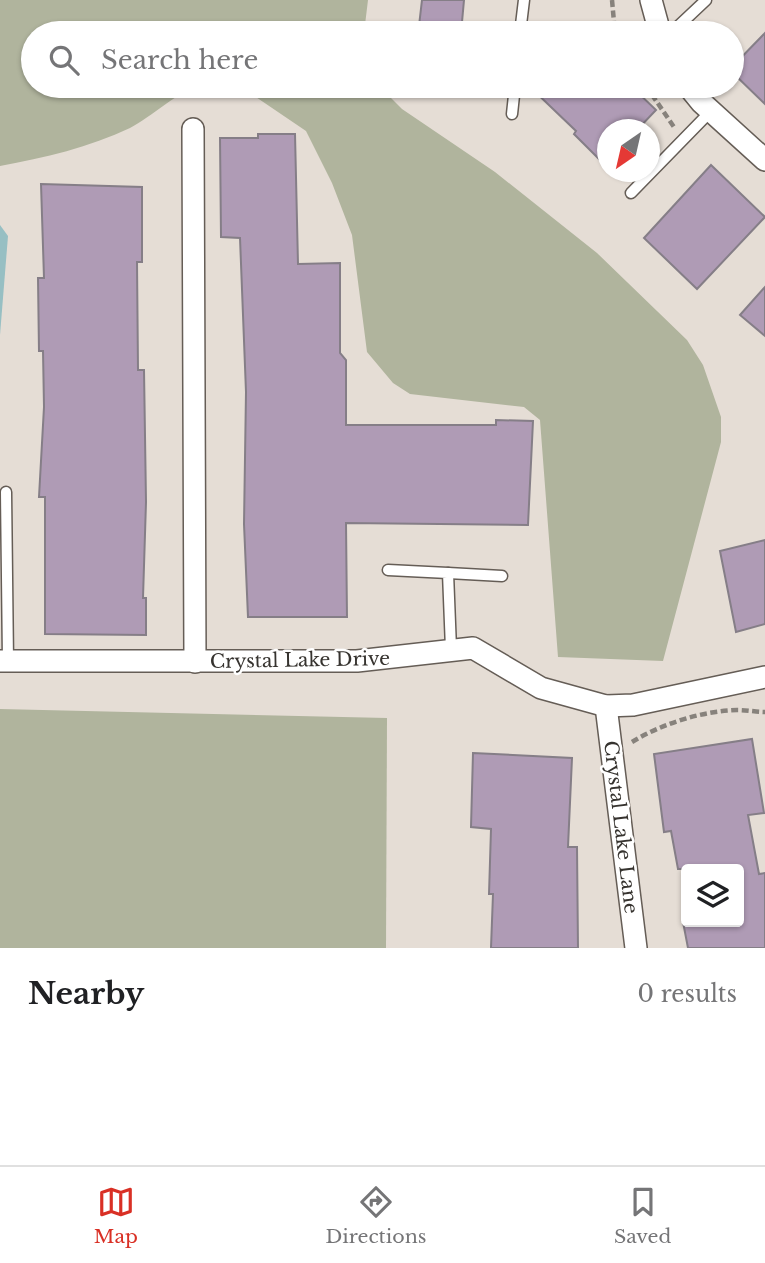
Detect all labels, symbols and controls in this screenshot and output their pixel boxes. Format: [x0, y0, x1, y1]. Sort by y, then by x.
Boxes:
search box [21, 21, 744, 98]
icon: search [45, 41, 83, 79]
text: Search here [101, 44, 258, 76]
north arrow [597, 119, 660, 182]
street label: Crystal Lake Drive [210, 647, 390, 673]
street label: Crystal Lake Lane [599, 739, 643, 915]
map controls [681, 864, 744, 927]
button: layers [681, 864, 744, 927]
text: Nearby [28, 975, 144, 1012]
text: 0 results [638, 980, 737, 1008]
tab: Map [94, 1183, 138, 1248]
tab: Directions [325, 1183, 426, 1248]
tab: Saved [614, 1183, 671, 1248]

